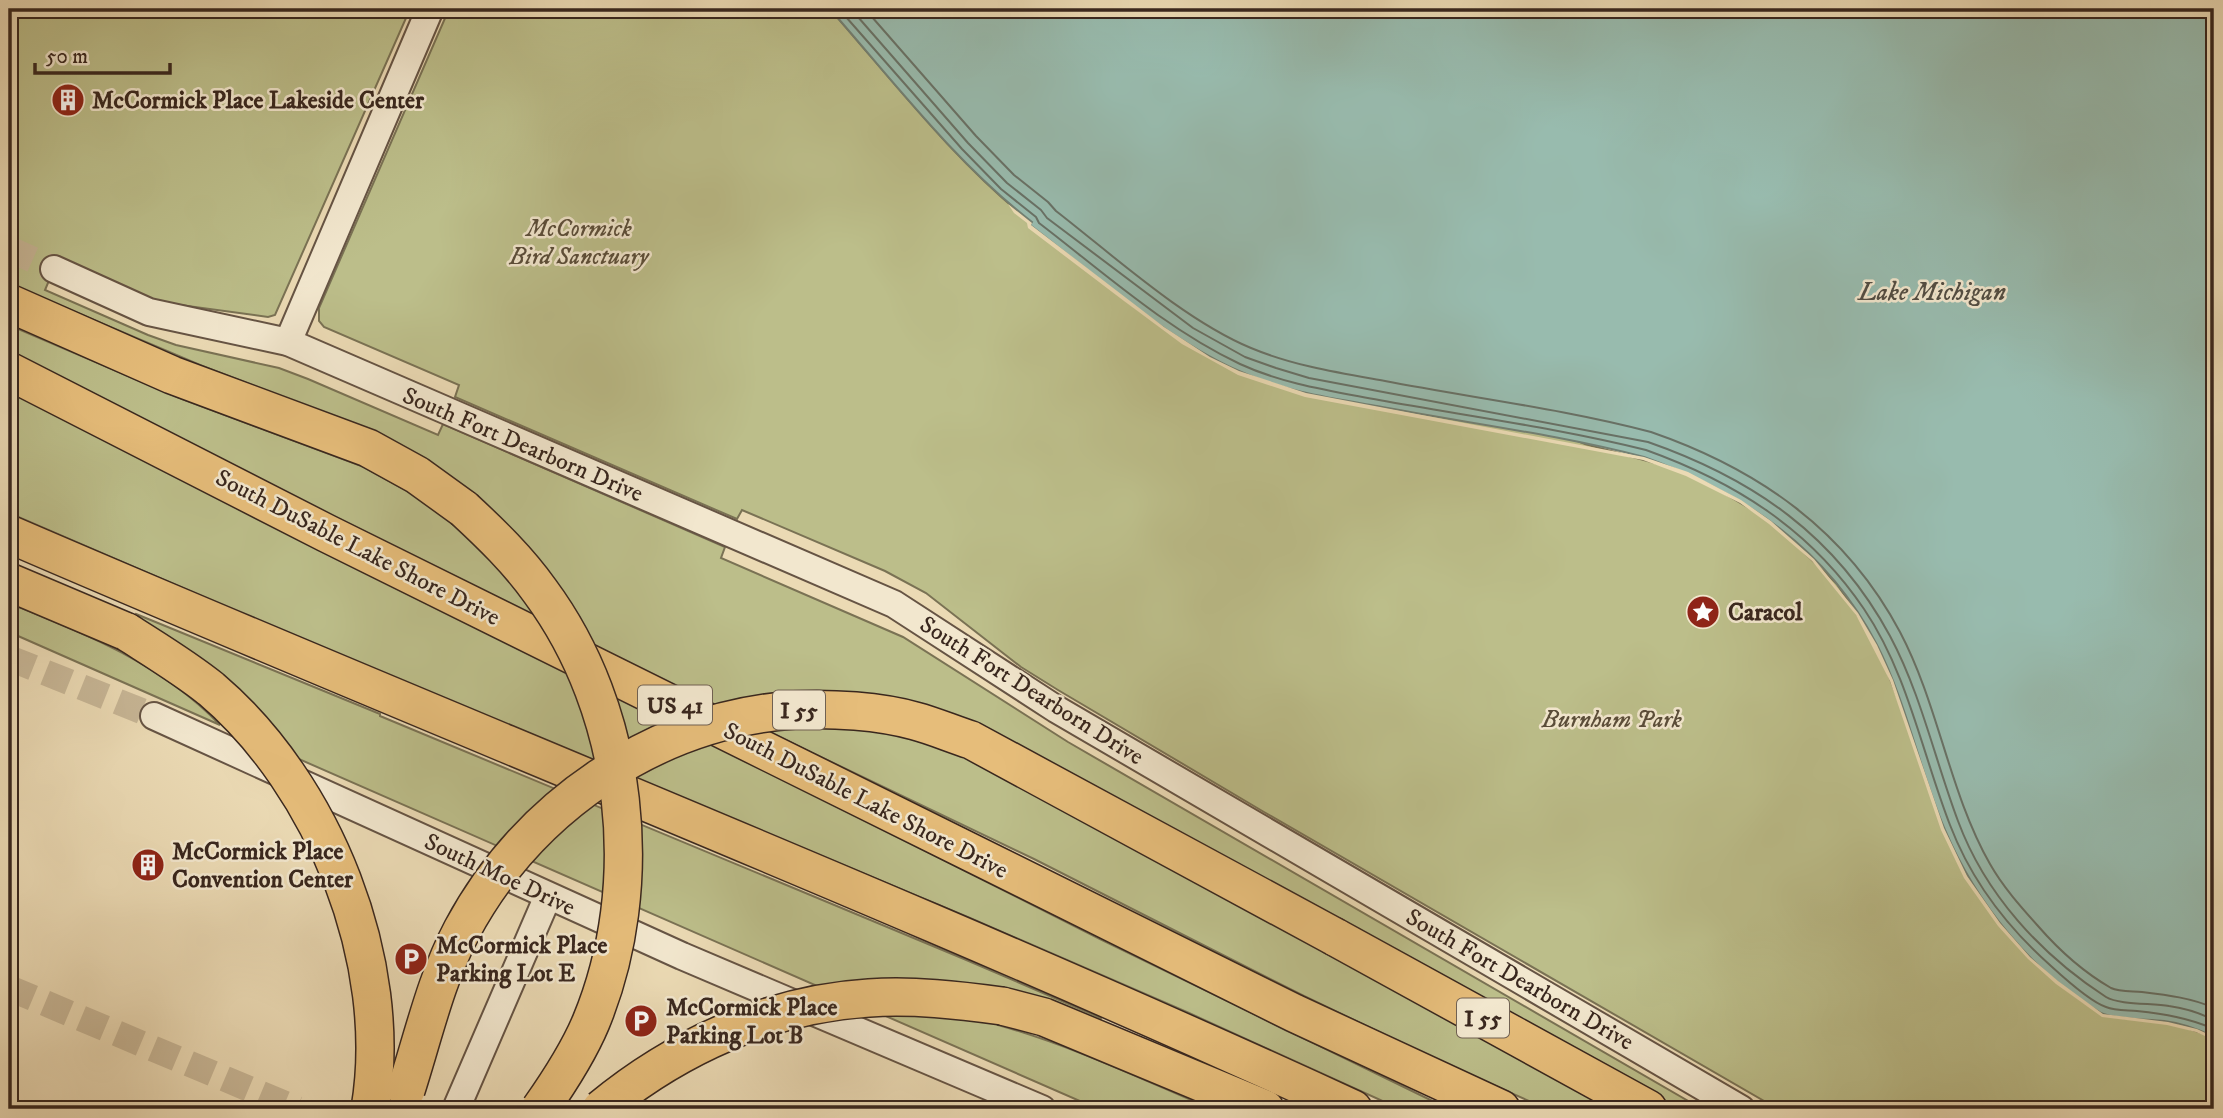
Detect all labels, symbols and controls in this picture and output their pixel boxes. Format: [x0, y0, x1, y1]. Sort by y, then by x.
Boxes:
scale bar [35, 32, 170, 76]
text: 50 m [46, 44, 88, 70]
building icon: McCormick Place Lakeside Center [49, 81, 87, 119]
place label: McCormick Place Lakeside Center [92, 86, 425, 116]
park label: McCormick Bird Sanctuary [508, 214, 650, 272]
water label: Lake Michigan [1856, 276, 2006, 309]
street label: South Fort Dearborn Drive [398, 381, 647, 509]
street label: South DuSable Lake Shore Drive [210, 463, 505, 633]
place icon: Caracol [1684, 593, 1722, 631]
place label: Caracol [1728, 598, 1803, 628]
street label: South Fort Dearborn Drive [914, 610, 1149, 772]
road number: US 41 [638, 685, 712, 724]
road number: I 55 [773, 690, 825, 730]
park label: Burnham Park [1541, 705, 1682, 735]
street label: South DuSable Lake Shore Drive [718, 716, 1013, 886]
street label: South Moe Drive [419, 827, 580, 923]
place label: McCormick Place Convention Center [172, 837, 354, 895]
building icon: McCormick Place Convention Center [129, 846, 167, 884]
street label: South Fort Dearborn Drive [1400, 902, 1639, 1057]
place label: McCormick Place Parking Lot E [436, 931, 608, 989]
parking icon: McCormick Place Parking Lot E [392, 940, 430, 978]
place label: McCormick Place Parking Lot B [666, 993, 838, 1051]
road number: I 55 [1457, 998, 1509, 1037]
parking icon: McCormick Place Parking Lot B [622, 1002, 660, 1040]

